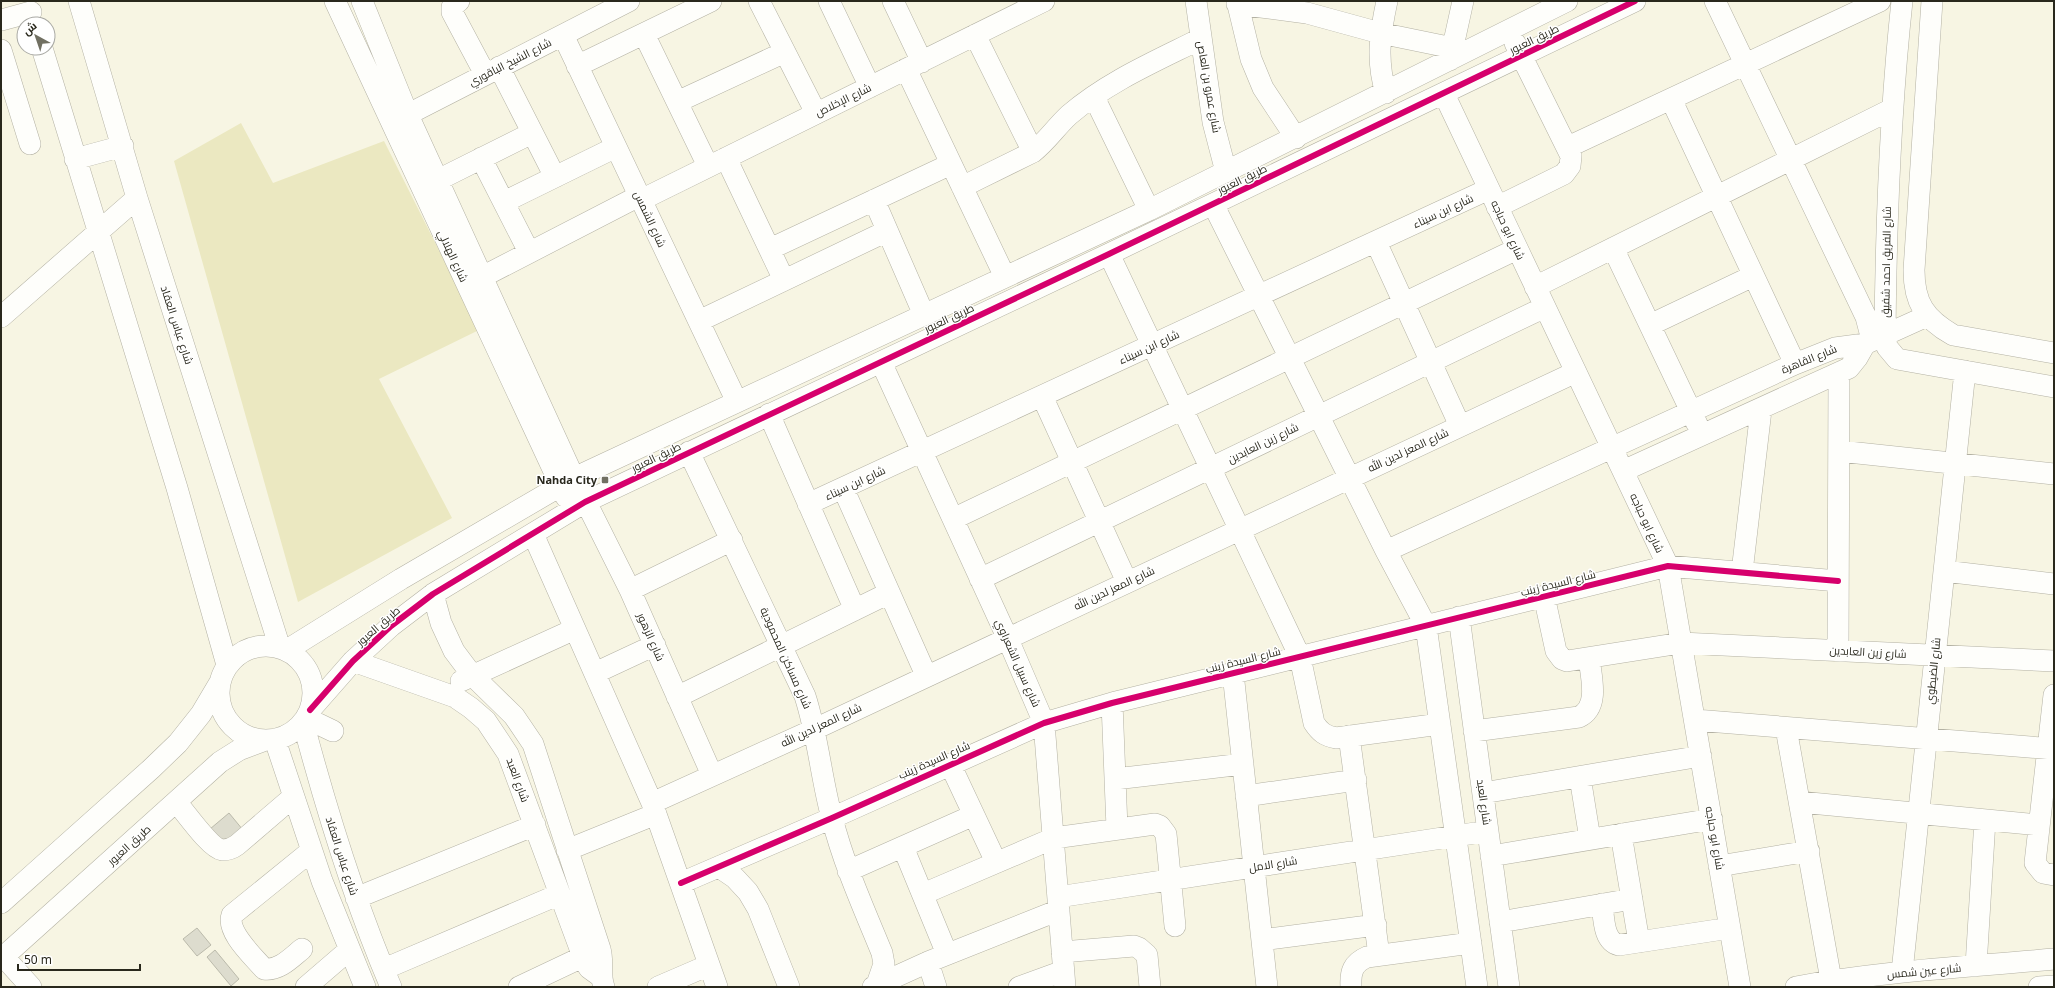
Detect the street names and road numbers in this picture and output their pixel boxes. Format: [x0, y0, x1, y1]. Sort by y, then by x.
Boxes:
street label: طريق العبور [1506, 20, 1561, 57]
street label: شارع الشيخ الباقوري [466, 34, 555, 91]
street label: شارع عمرو بن العاص [1193, 40, 1225, 134]
street label: شارع الإخلاص [812, 79, 874, 121]
street label: طريق العبور [1214, 160, 1269, 197]
street label: شارع الشمس [630, 188, 670, 250]
street label: شارع ابن سيناء [1410, 190, 1476, 232]
street label: شارع ابو حباجه [1487, 197, 1529, 263]
street label: شارع الفريق احمد شفيق [1877, 206, 1895, 318]
street label: شارع الهلالي [433, 227, 472, 285]
street label: شارع عباس العقاد [157, 284, 197, 366]
street label: طريق العبور [920, 299, 976, 336]
street label: شارع ابن سيناء [1116, 326, 1182, 368]
street label: شارع القاهرة [1779, 341, 1839, 377]
street label: شارع زين العابدين [1225, 419, 1301, 467]
street label: شارع المعز لدين الله [1365, 424, 1451, 476]
street label: طريق العبور [628, 438, 683, 475]
street label: شارع ابن سيناء [822, 462, 888, 504]
street label: شارع ابو حباجه [1626, 490, 1668, 556]
street label: شارع المعز لدين الله [1071, 562, 1157, 614]
street label: شارع السيدة زينب [1519, 566, 1597, 600]
street label: طريق العبور [352, 602, 403, 649]
street label: شارع مساكن المحمودية [756, 605, 816, 711]
street label: شارع الزهور [633, 609, 669, 664]
street label: شارع سبيل الشعراوي [990, 616, 1045, 710]
street label: شارع الضيطوي [1922, 637, 1945, 705]
street label: شارع زين العابدين [1829, 642, 1907, 662]
street label: شارع السيدة زينب [1204, 643, 1282, 677]
street label: شارع المعز لدين الله [778, 699, 864, 751]
street label: شارع السيدة زينب [896, 737, 972, 783]
street label: شارع العبد [503, 756, 533, 804]
street label: شارع العبد [1473, 778, 1495, 826]
street label: شارع ابو حباجه [1702, 805, 1728, 871]
street label: شارع عباس العقاد [322, 815, 362, 897]
street label: طريق العبور [103, 821, 154, 869]
street label: شارع الامل [1248, 852, 1298, 876]
street label: شارع عين شمس [1886, 960, 1962, 982]

